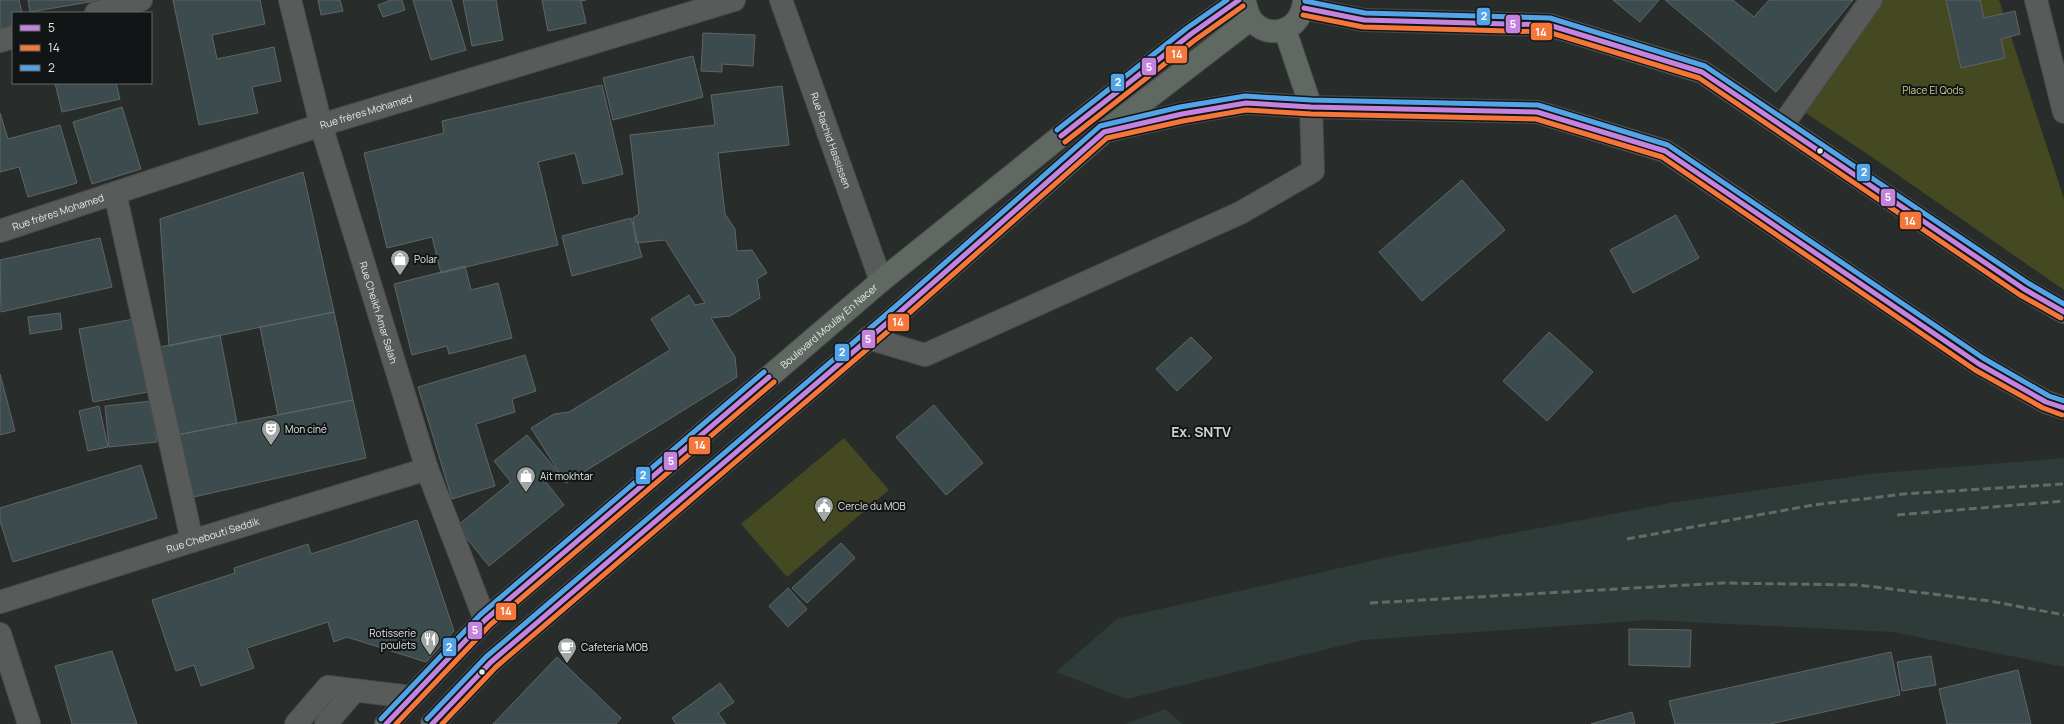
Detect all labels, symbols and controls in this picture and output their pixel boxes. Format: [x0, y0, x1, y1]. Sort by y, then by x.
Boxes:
line badge: 2 [1476, 7, 1491, 26]
text: 2 [1481, 8, 1487, 23]
legend [12, 12, 152, 84]
line badge: 5 [1505, 14, 1521, 34]
text: 5 [1510, 16, 1516, 31]
text: 5 [48, 19, 55, 36]
line badge: 14 [1530, 22, 1553, 41]
text: 14 [1535, 24, 1547, 39]
text: 14 [48, 39, 60, 56]
line badge: 14 [1165, 45, 1188, 64]
text: 14 [1171, 46, 1183, 61]
line badge: 5 [1141, 57, 1157, 76]
text: 2 [48, 59, 55, 76]
text: 5 [1146, 59, 1152, 74]
line badge: 2 [1110, 73, 1125, 92]
text: 2 [1115, 74, 1121, 89]
park label: Place El Qods [1902, 83, 1964, 97]
street label: Rue Rachid Hassissen [807, 90, 855, 190]
street label: Rue frères Mohamed [318, 91, 414, 132]
unlabelled marker [1815, 146, 1825, 156]
line badge: 2 [1856, 163, 1871, 182]
text: 2 [1861, 164, 1867, 179]
line badge: 5 [1880, 188, 1896, 207]
text: 5 [1885, 189, 1891, 204]
street label: Rue frères Mohamed [10, 190, 106, 234]
line badge: 14 [1899, 211, 1922, 230]
text: 14 [1904, 213, 1916, 228]
shop icon: Polar [389, 248, 411, 276]
place label: Polar [414, 252, 438, 266]
street label: Rue Cheikh Amar Salah [356, 260, 401, 365]
street label: Boulevard Moulay En Nacer [777, 280, 881, 371]
line badge: 14 [887, 313, 910, 332]
text: 14 [892, 314, 904, 329]
line badge: 5 [861, 329, 876, 349]
text: 5 [865, 331, 871, 346]
line badge: 2 [834, 343, 850, 362]
text: 2 [839, 344, 845, 359]
theatre icon: Mon ciné [260, 418, 282, 446]
place label: Mon ciné [285, 422, 327, 436]
district label: Ex. SNTV [1171, 422, 1231, 441]
line badge: 14 [688, 436, 711, 455]
text: 14 [694, 437, 706, 452]
line badge: 5 [663, 451, 678, 471]
text: 5 [668, 453, 674, 468]
shop icon: Ait mokhtar [515, 465, 537, 493]
line badge: 2 [635, 466, 651, 485]
text: 2 [640, 467, 646, 482]
place label: Ait mokhtar [540, 469, 593, 483]
public building icon: Cercle du MOB [813, 495, 835, 523]
place label: Cercle du MOB [838, 499, 906, 513]
street label: Rue Chebouti Seddik [164, 514, 262, 556]
line badge: 14 [495, 602, 517, 621]
text: 14 [500, 603, 512, 618]
line badge: 5 [467, 621, 483, 640]
text: 5 [472, 622, 478, 637]
place label: Rotisserie poulets [369, 626, 416, 652]
restaurant icon: Rotisserie poulets [419, 628, 441, 656]
cafe icon: Cafeteria MOB [556, 636, 578, 664]
line badge: 2 [442, 637, 457, 657]
text: 2 [446, 639, 452, 654]
place label: Cafeteria MOB [581, 640, 648, 654]
unlabelled marker [477, 667, 487, 677]

